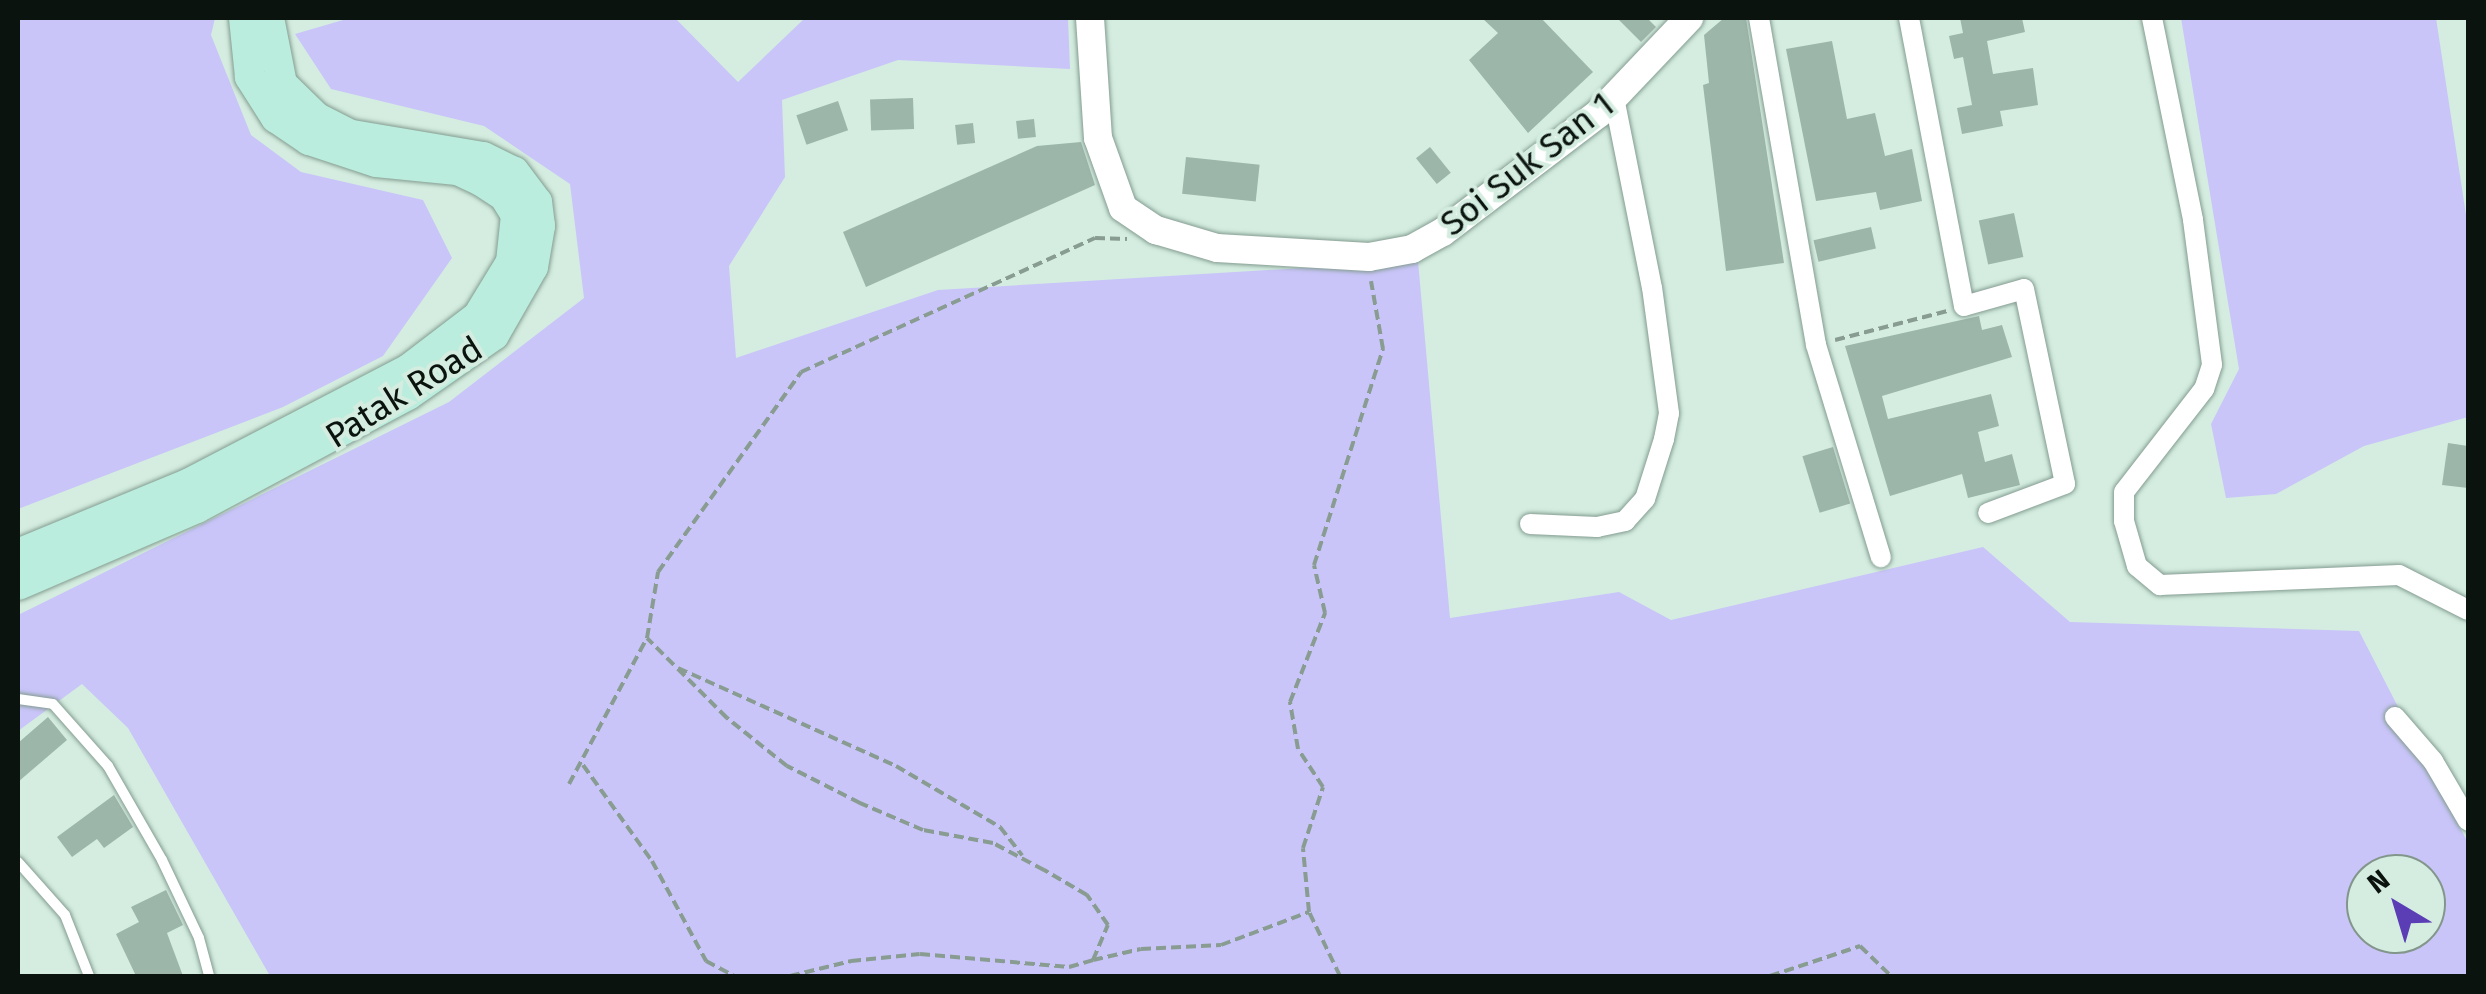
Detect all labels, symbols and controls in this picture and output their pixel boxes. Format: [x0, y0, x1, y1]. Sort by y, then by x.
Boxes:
street label: Soi Suk San 1 [1432, 83, 1622, 245]
street label: Patak Road [318, 327, 490, 457]
north arrow [2346, 854, 2446, 954]
text: N [2361, 863, 2396, 900]

